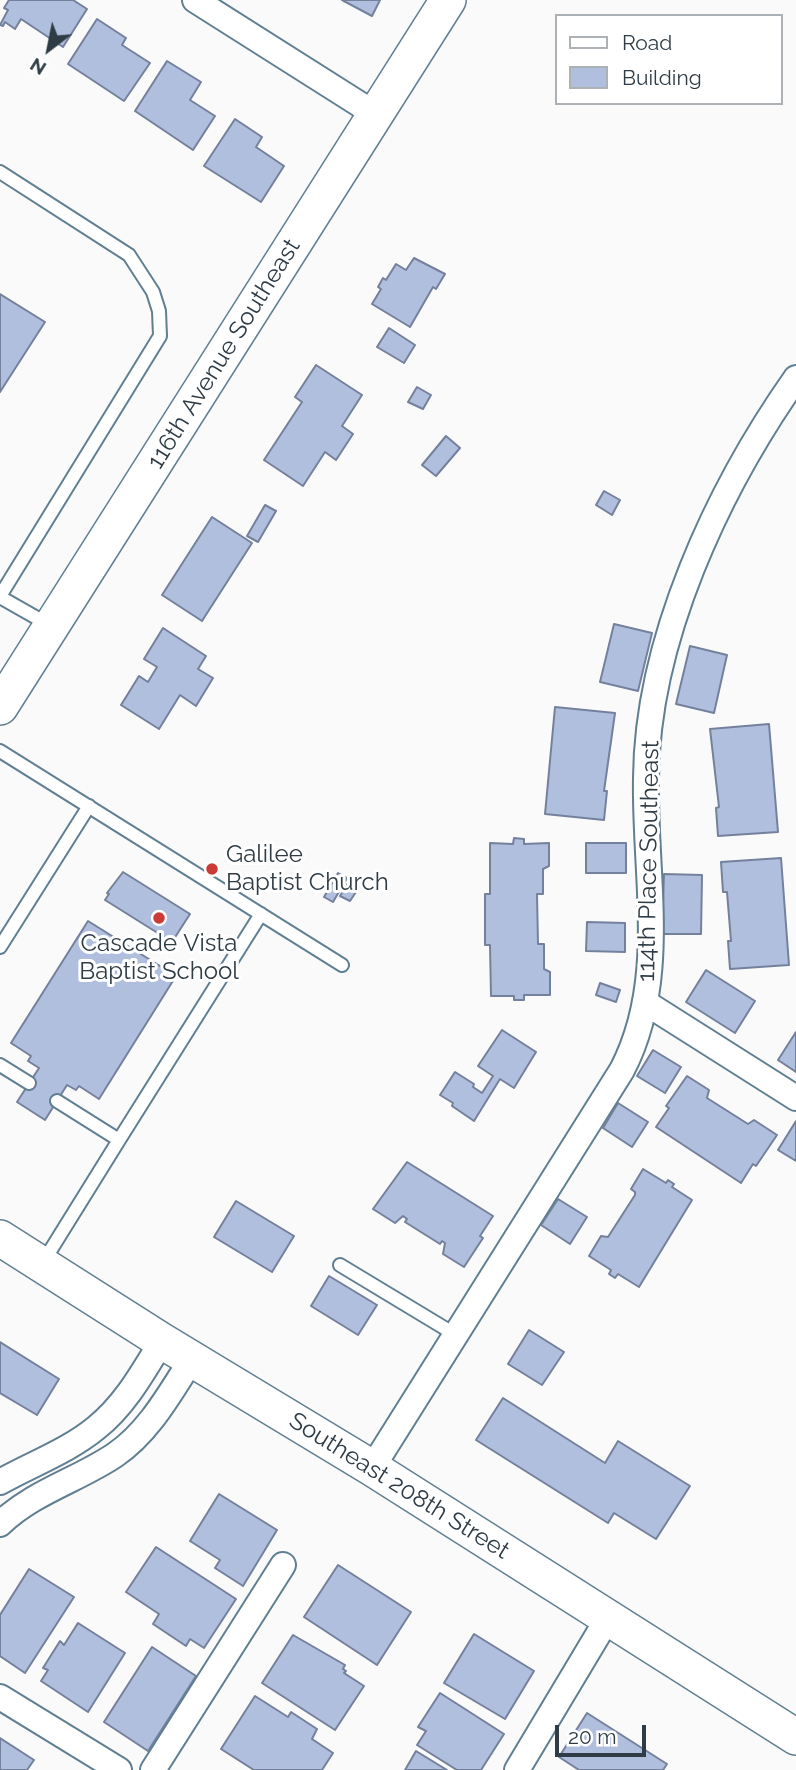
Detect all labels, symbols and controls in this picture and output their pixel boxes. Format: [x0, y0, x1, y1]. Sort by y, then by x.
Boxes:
north arrow [14, 14, 84, 84]
legend [554, 14, 782, 105]
text: Road [622, 30, 672, 55]
text: N [26, 54, 50, 80]
text: Building [622, 65, 702, 90]
street label: 116th Avenue Southeast [141, 234, 307, 474]
street label: 114th Place Southeast [632, 740, 666, 982]
place label: Galilee Baptist Church [226, 841, 389, 897]
marker: Galilee Baptist Church [204, 861, 220, 877]
marker: Cascade Vista Baptist School [151, 910, 167, 926]
place label: Cascade Vista Baptist School [79, 930, 239, 986]
street label: Southeast 208th Street [284, 1406, 514, 1566]
scale bar [558, 1710, 649, 1754]
text: 20 m [568, 1724, 616, 1749]

